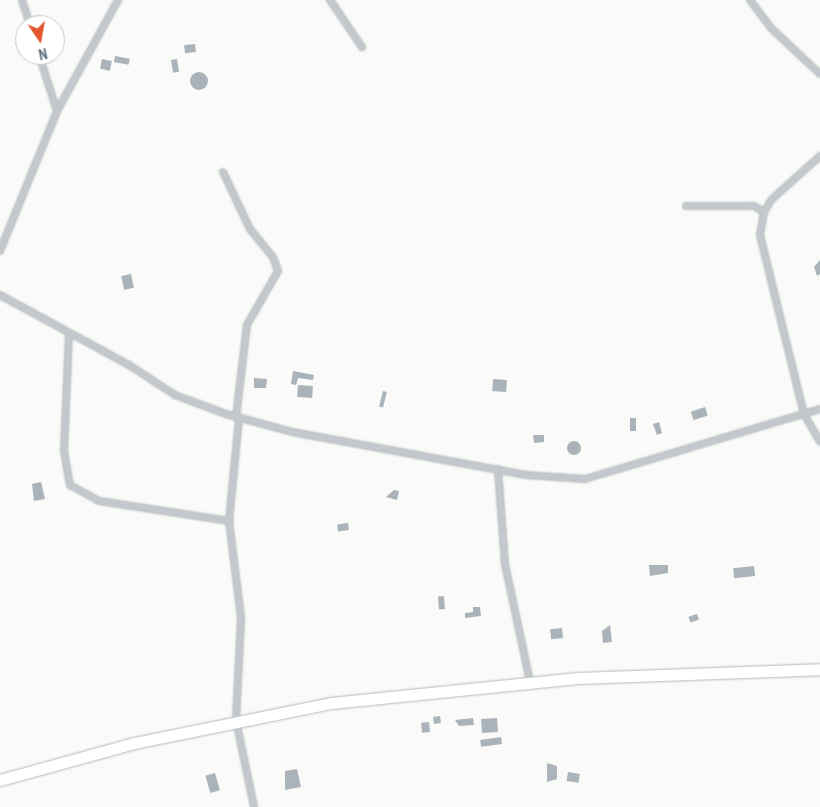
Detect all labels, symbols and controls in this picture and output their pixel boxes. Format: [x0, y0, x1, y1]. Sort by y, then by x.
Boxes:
north arrow [15, 15, 65, 65]
text: N [37, 45, 49, 62]

